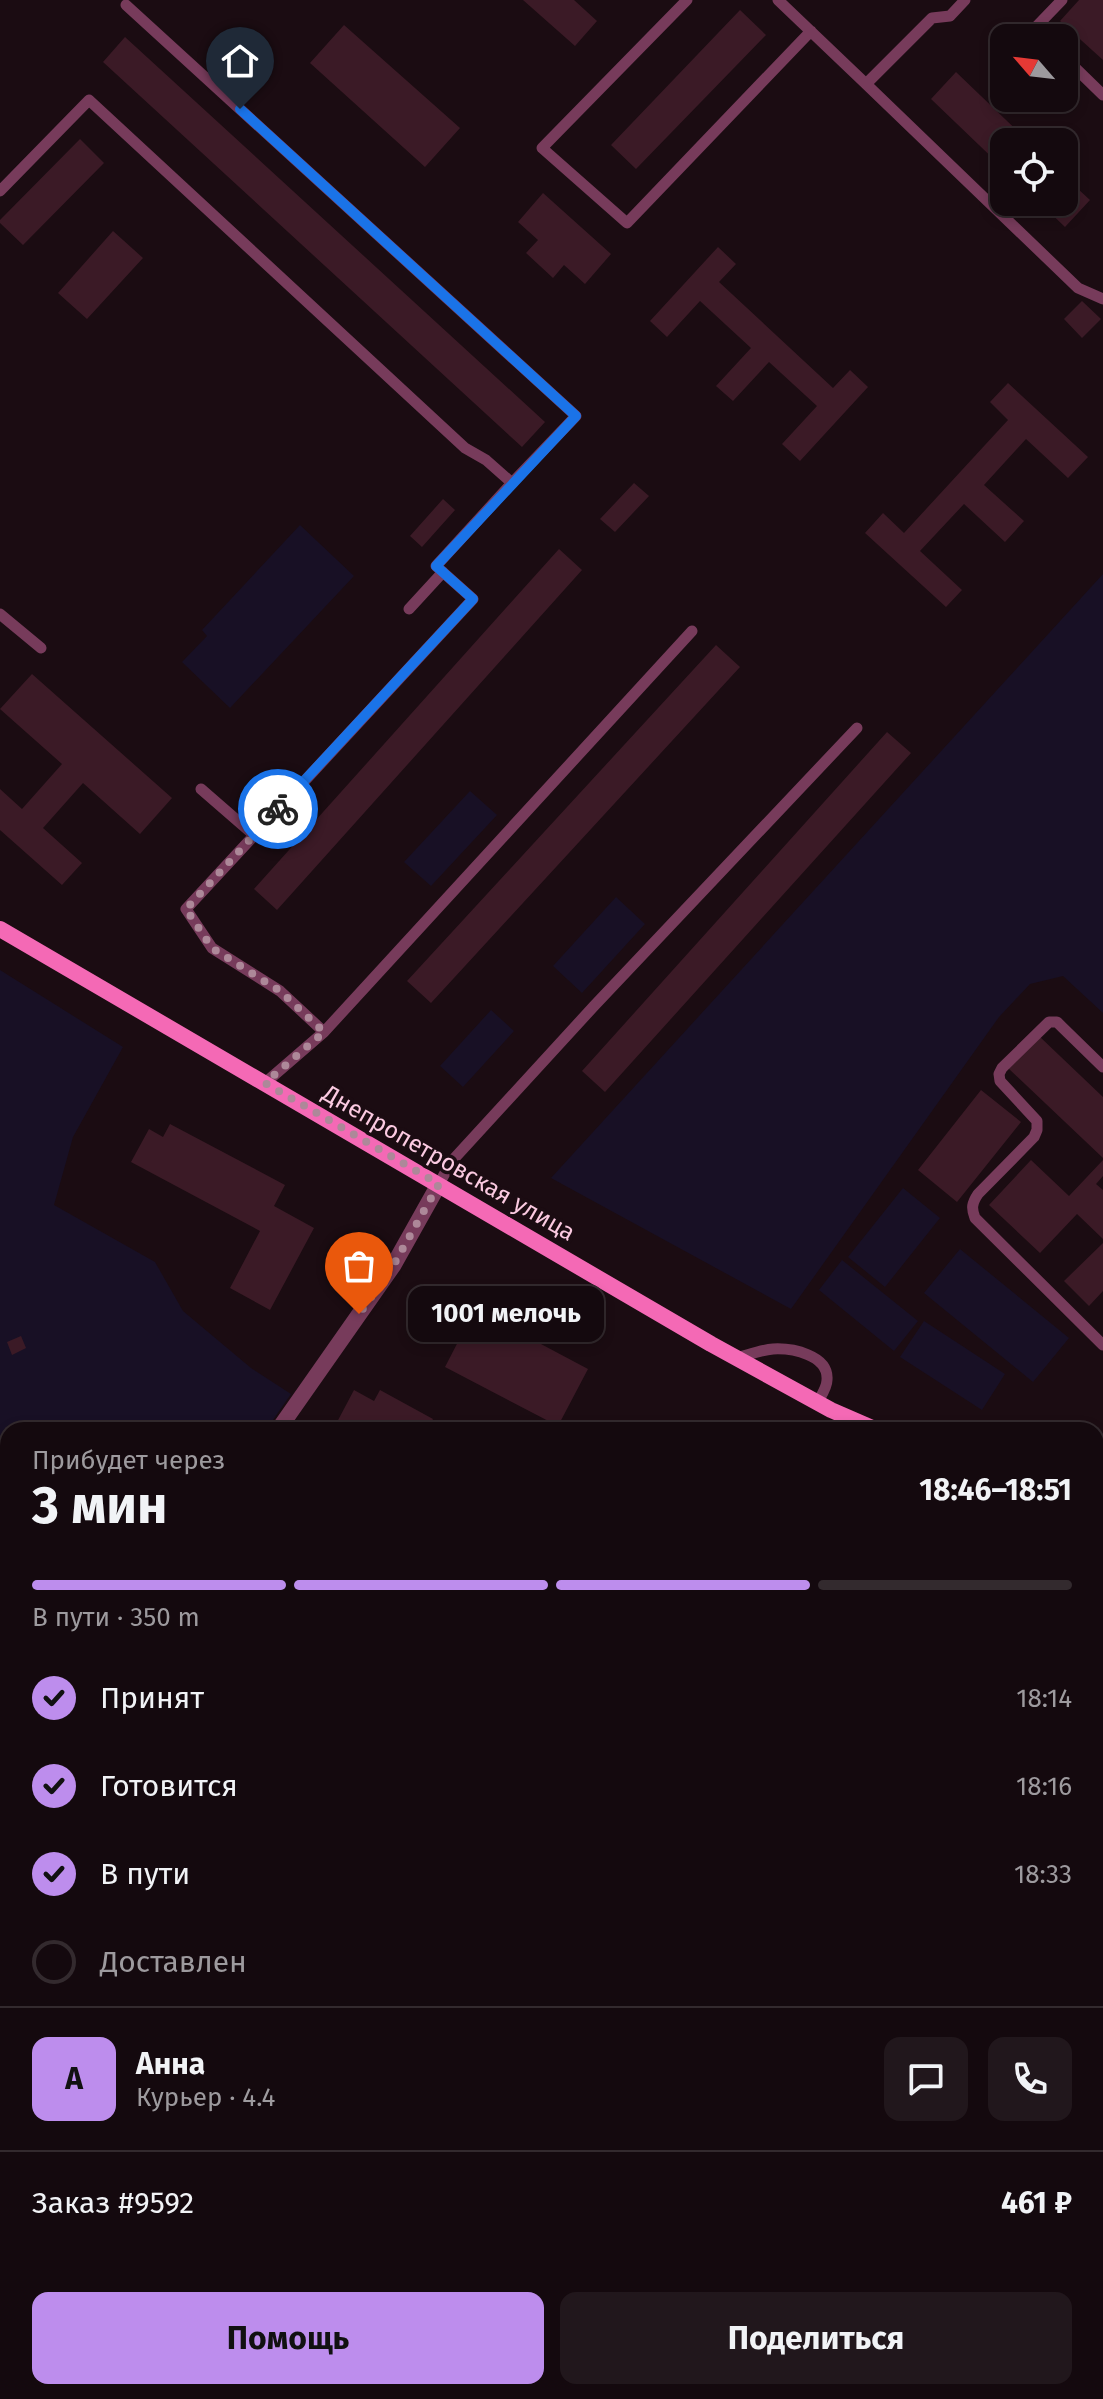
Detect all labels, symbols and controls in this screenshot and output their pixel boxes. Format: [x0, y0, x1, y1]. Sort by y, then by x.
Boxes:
north arrow [990, 24, 1078, 112]
map controls [990, 24, 1078, 216]
pin [206, 27, 274, 109]
icon: home [218, 39, 262, 83]
button: locate [990, 128, 1078, 216]
courier [238, 769, 318, 849]
icon: bike [256, 787, 300, 831]
street label: Днепропетровская улица [317, 1079, 580, 1247]
pin [325, 1232, 393, 1314]
icon: bag [337, 1244, 381, 1288]
callout: 1001 мелочь [407, 1286, 603, 1342]
text: 1001 мелочь [431, 1298, 581, 1329]
text: Прибудет через [32, 1445, 225, 1476]
text: 18:46–18:51 [919, 1472, 1072, 1508]
text: 3 мин [32, 1474, 168, 1537]
text: В пути · 350 m [32, 1602, 200, 1633]
icon: check [32, 1676, 76, 1720]
text: Принят [100, 1680, 204, 1716]
text: 18:14 [1016, 1683, 1072, 1714]
icon: check [32, 1764, 76, 1808]
text: Готовится [100, 1768, 238, 1804]
text: 18:16 [1016, 1771, 1072, 1802]
icon: check [32, 1852, 76, 1896]
text: В пути [100, 1856, 190, 1892]
text: 18:33 [1014, 1859, 1072, 1890]
text: Доставлен [100, 1944, 247, 1980]
button: chat [884, 2037, 968, 2121]
button: phone [988, 2037, 1072, 2121]
text: Анна [136, 2046, 205, 2082]
text: А [65, 2061, 83, 2097]
text: Курьер · 4.4 [136, 2082, 275, 2113]
text: Заказ #9592 [32, 2185, 194, 2221]
text: 461 ₽ [1001, 2185, 1072, 2221]
button: Помощь [32, 2292, 544, 2384]
button: Поделиться [560, 2292, 1072, 2384]

